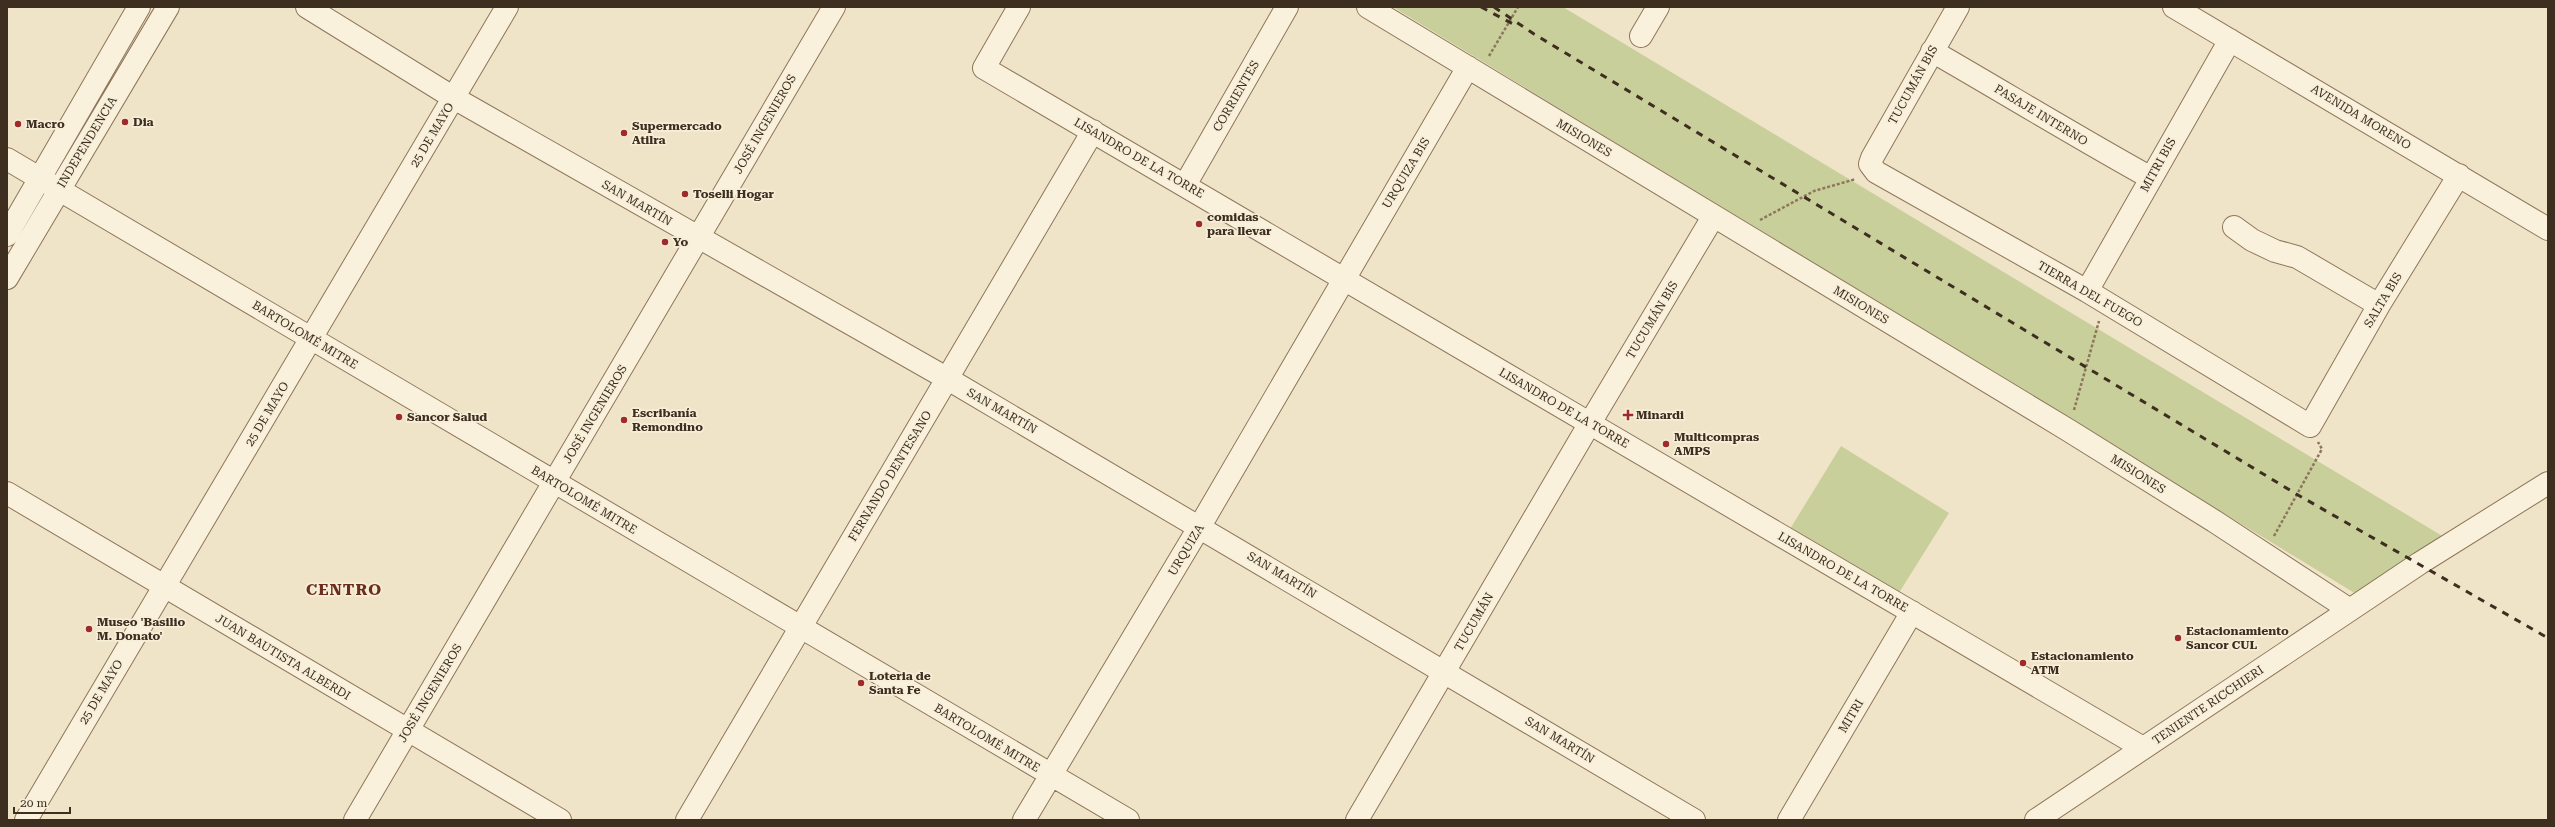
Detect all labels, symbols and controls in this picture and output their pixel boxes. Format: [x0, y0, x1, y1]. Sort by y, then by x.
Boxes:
street label: TUCUMÁN BIS [1885, 43, 1941, 127]
street label: CORRIENTES [1210, 58, 1262, 134]
street label: JOSÉ INGENIEROS [731, 72, 799, 176]
street label: PASAJE INTERNO [1992, 82, 2090, 148]
street label: AVENIDA MORENO [2308, 82, 2414, 152]
street label: INDEPENDENCIA [54, 93, 120, 190]
street label: 25 DE MAYO [407, 100, 457, 170]
place label: Dia [133, 115, 154, 129]
street label: LISANDRO DE LA TORRE [1071, 115, 1207, 201]
street label: MISIONES [1554, 116, 1614, 160]
place label: Macro [26, 117, 65, 131]
marker: Dia [120, 117, 130, 127]
marker: Macro [13, 119, 23, 129]
place label: Supermercado Atilra [632, 119, 722, 147]
marker: Supermercado Atilra [619, 128, 629, 138]
street label: URQUIZA BIS [1379, 135, 1433, 211]
street label: MITRI BIS [2137, 135, 2179, 195]
street label: SAN MARTÍN [600, 177, 675, 229]
place label: Toselli Hogar [693, 187, 774, 201]
marker: Toselli Hogar [680, 189, 690, 199]
place label: comidas para llevar [1207, 210, 1272, 238]
marker: comidas para llevar [1194, 219, 1204, 229]
place label: Yo [673, 235, 688, 249]
marker: Yo [660, 237, 670, 247]
street label: TIERRA DEL FUEGO [2035, 258, 2145, 330]
street label: SALTA BIS [2361, 270, 2405, 330]
street label: TUCUMÁN BIS [1623, 279, 1681, 361]
street label: MISIONES [1831, 283, 1891, 327]
street label: BARTOLOMÉ MITRE [250, 298, 360, 372]
street label: JOSÉ INGENIEROS [560, 362, 630, 466]
street label: LISANDRO DE LA TORRE [1496, 365, 1632, 451]
street label: 25 DE MAYO [242, 379, 292, 449]
street label: SAN MARTÍN [965, 385, 1040, 437]
place label: Escribanía Remondino [632, 406, 703, 434]
street label: FERNANDO DENTESANO [845, 408, 935, 544]
place label: Minardi [1636, 408, 1684, 422]
place label: Sancor Salud [407, 410, 487, 424]
marker: Minardi [1623, 410, 1633, 420]
marker: Sancor Salud [394, 412, 404, 422]
marker: Escribanía Remondino [619, 415, 629, 425]
place label: Multicompras AMPS [1674, 430, 1759, 458]
marker: Multicompras AMPS [1661, 439, 1671, 449]
street label: MISIONES [2108, 452, 2168, 496]
street label: BARTOLOMÉ MITRE [529, 463, 639, 537]
street label: URQUIZA [1165, 521, 1207, 578]
street label: LISANDRO DE LA TORRE [1775, 529, 1911, 615]
street label: SAN MARTÍN [1245, 549, 1320, 601]
district label: CENTRO [306, 580, 382, 599]
street label: TUCUMÁN [1452, 590, 1497, 654]
street label: JUAN BAUTISTA ALBERDI [213, 611, 353, 703]
place label: Museo 'Basilio M. Donato' [97, 615, 185, 643]
marker: Museo 'Basilio M. Donato' [84, 624, 94, 634]
place label: Estacionamiento Sancor CUL [2186, 624, 2289, 652]
marker: Estacionamiento Sancor CUL [2173, 633, 2183, 643]
street label: JOSÉ INGENIEROS [395, 641, 465, 745]
place label: Estacionamiento ATM [2031, 649, 2134, 677]
street label: 25 DE MAYO [76, 657, 126, 727]
marker: Estacionamiento ATM [2018, 658, 2028, 668]
street label: TENIENTE RICCHIERI [2150, 663, 2266, 747]
place label: Loteria de Santa Fe [869, 669, 931, 697]
marker: Loteria de Santa Fe [856, 678, 866, 688]
street label: MITRI [1836, 697, 1866, 735]
street label: BARTOLOMÉ MITRE [932, 701, 1042, 775]
street label: SAN MARTÍN [1523, 714, 1598, 766]
scale bar [14, 789, 70, 815]
text: 20 m [20, 796, 47, 810]

